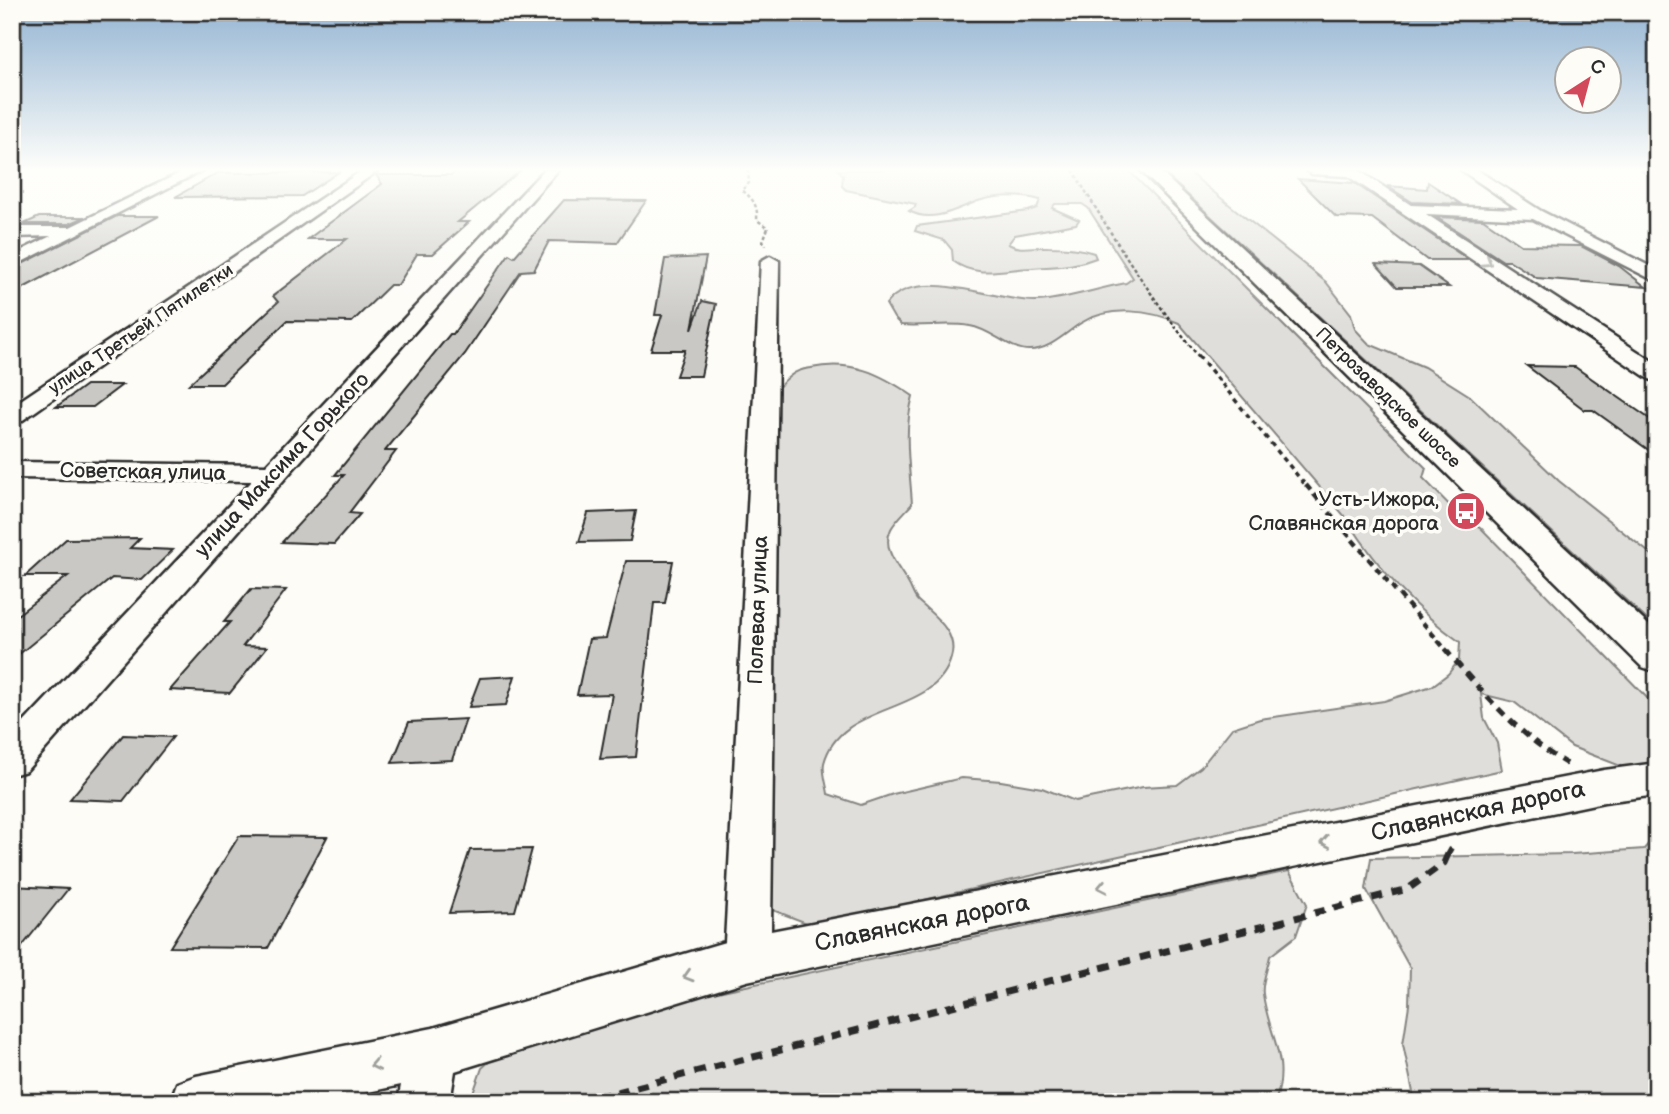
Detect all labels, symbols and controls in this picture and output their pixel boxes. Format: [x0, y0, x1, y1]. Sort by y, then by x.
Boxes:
north arrow [1554, 46, 1624, 116]
text: С [1585, 54, 1609, 81]
one-way arrow [1479, 254, 1492, 267]
street label: улица Третьей Пятилетки [45, 259, 237, 399]
street label: Петрозаводское шоссе [1311, 323, 1465, 473]
street label: улица Максима Горького [190, 367, 374, 563]
street label: Советская улица [60, 458, 227, 486]
place label: Усть-Ижора, Славянская дорога [1248, 487, 1440, 536]
bus stop icon: Усть-Ижора, Славянская дорога [1445, 490, 1487, 532]
street label: Полевая улица [743, 535, 773, 685]
street label: Славянская дорога [1368, 774, 1588, 848]
one-way arrow [1319, 834, 1331, 849]
one-way arrow [1096, 879, 1108, 894]
street label: Славянская дорога [812, 888, 1032, 958]
one-way arrow [682, 968, 695, 982]
one-way arrow [369, 1056, 381, 1071]

